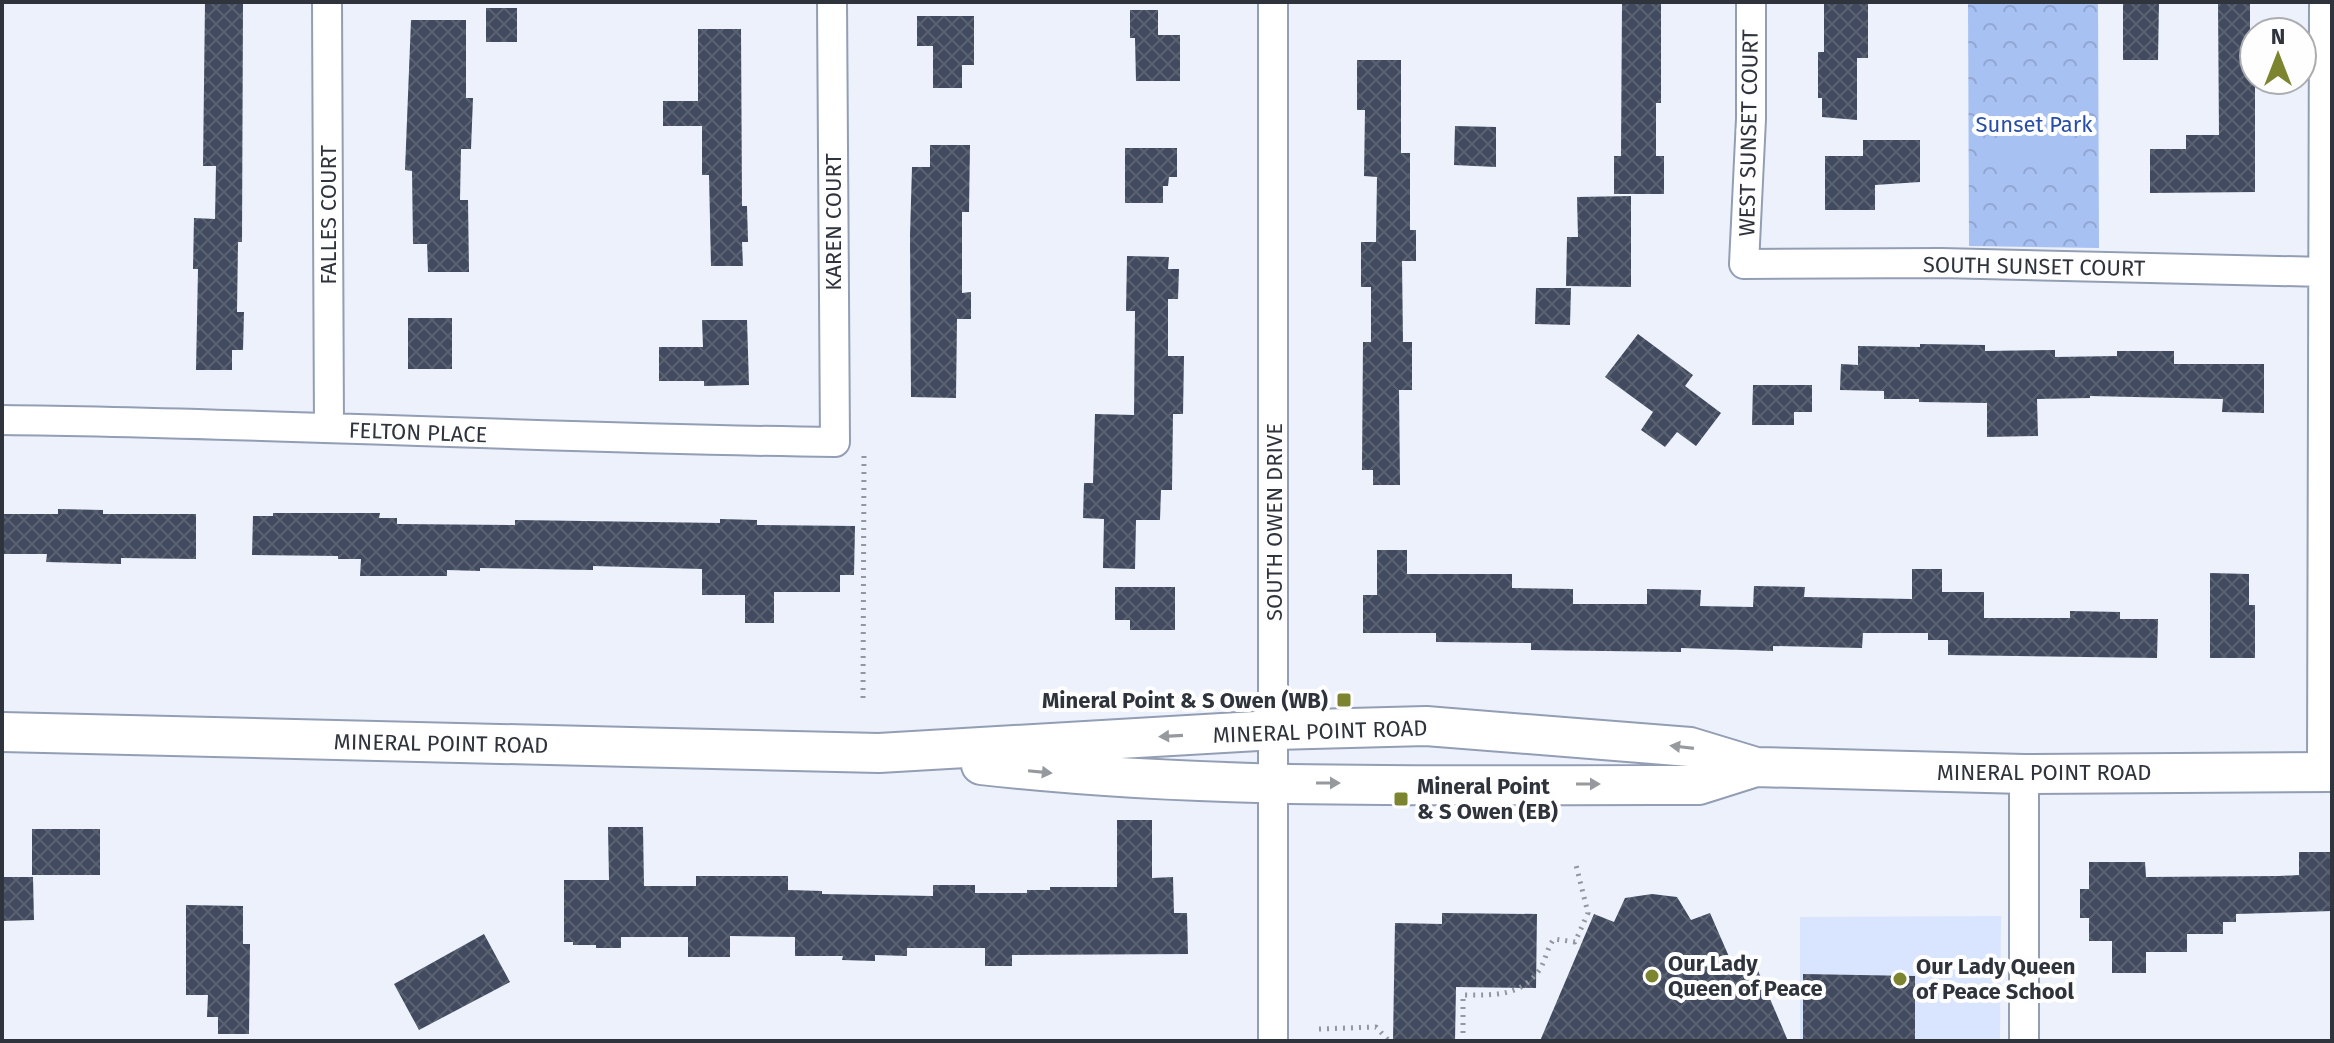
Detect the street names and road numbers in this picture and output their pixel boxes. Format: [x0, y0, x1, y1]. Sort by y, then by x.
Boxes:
street label: WEST SUNSET COURT [1733, 29, 1764, 237]
street label: FALLES COURT [315, 145, 342, 285]
street label: KAREN COURT [820, 153, 847, 291]
street label: SOUTH SUNSET COURT [1923, 251, 2146, 282]
street label: FELTON PLACE [348, 417, 488, 448]
street label: SOUTH OWEN DRIVE [1261, 423, 1288, 621]
street label: MINERAL POINT ROAD [1212, 714, 1428, 749]
street label: MINERAL POINT ROAD [333, 728, 549, 759]
street label: MINERAL POINT ROAD [1937, 759, 2151, 786]

